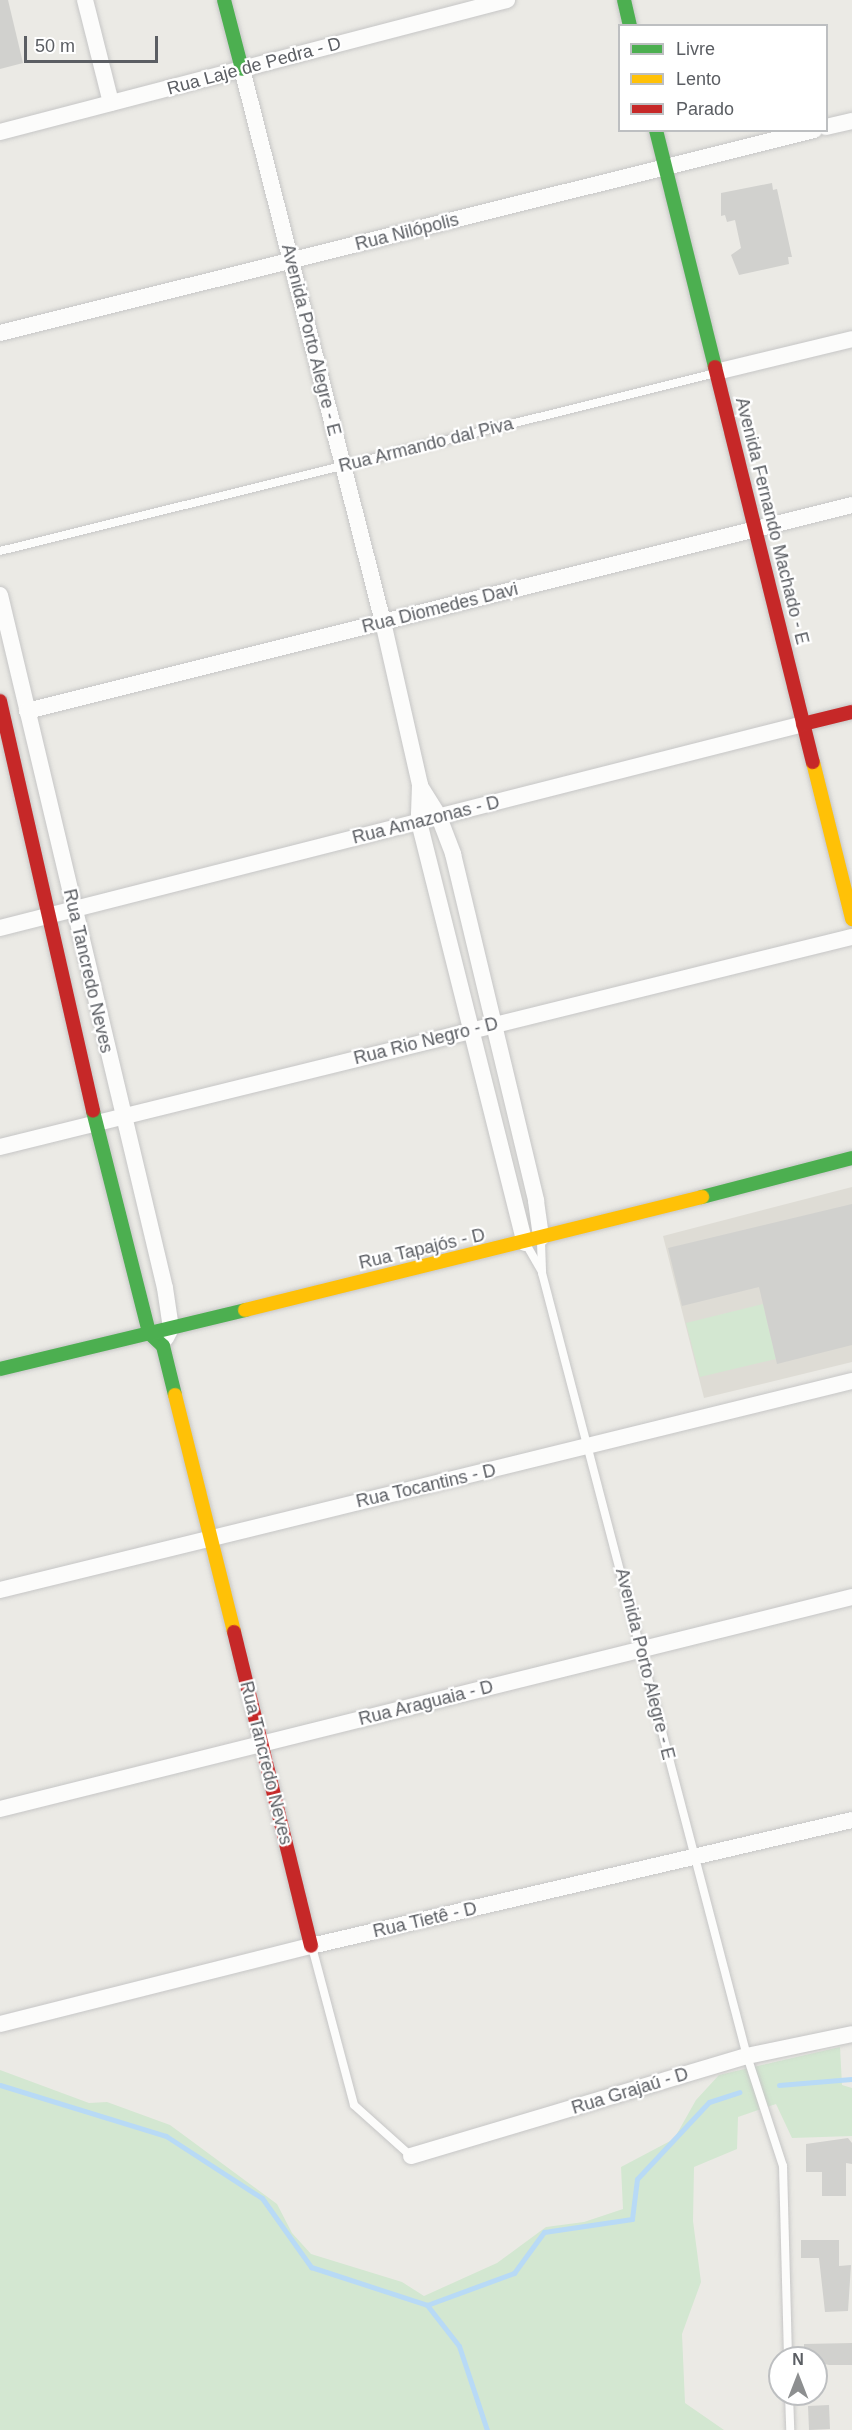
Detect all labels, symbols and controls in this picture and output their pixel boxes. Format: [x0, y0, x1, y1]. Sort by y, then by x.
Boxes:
scale bar [27, 24, 160, 62]
legend [618, 24, 828, 132]
street label: Rua Laje de Pedra - D [165, 32, 343, 100]
text: 50 m [35, 36, 75, 56]
text: Livre [676, 39, 715, 59]
text: Lento [676, 69, 721, 89]
text: Parado [676, 99, 734, 119]
street label: Rua Nilópolis [353, 209, 461, 255]
street label: Avenida Porto Alegre - E [277, 241, 345, 439]
street label: Avenida Fernando Machado - E [731, 395, 813, 647]
street label: Rua Armando dal Piva [336, 413, 516, 477]
street label: Rua Diomedes Davi [360, 578, 520, 638]
street label: Rua Amazonas - D [350, 791, 502, 849]
street label: Rua Tancredo Neves [59, 887, 117, 1055]
street label: Rua Rio Negro - D [352, 1013, 500, 1069]
street label: Rua Tapajós - D [357, 1224, 487, 1274]
street label: Rua Tocantins - D [354, 1459, 498, 1513]
street label: Avenida Porto Alegre - E [611, 1565, 679, 1763]
street label: Rua Araguaia - D [356, 1676, 496, 1730]
street label: Rua Tancredo Neves [235, 1679, 297, 1847]
street label: Rua Tietê - D [371, 1898, 479, 1942]
street label: Rua Grajaú - D [569, 2063, 691, 2119]
north arrow [768, 2346, 828, 2406]
text: N [792, 2351, 804, 2368]

